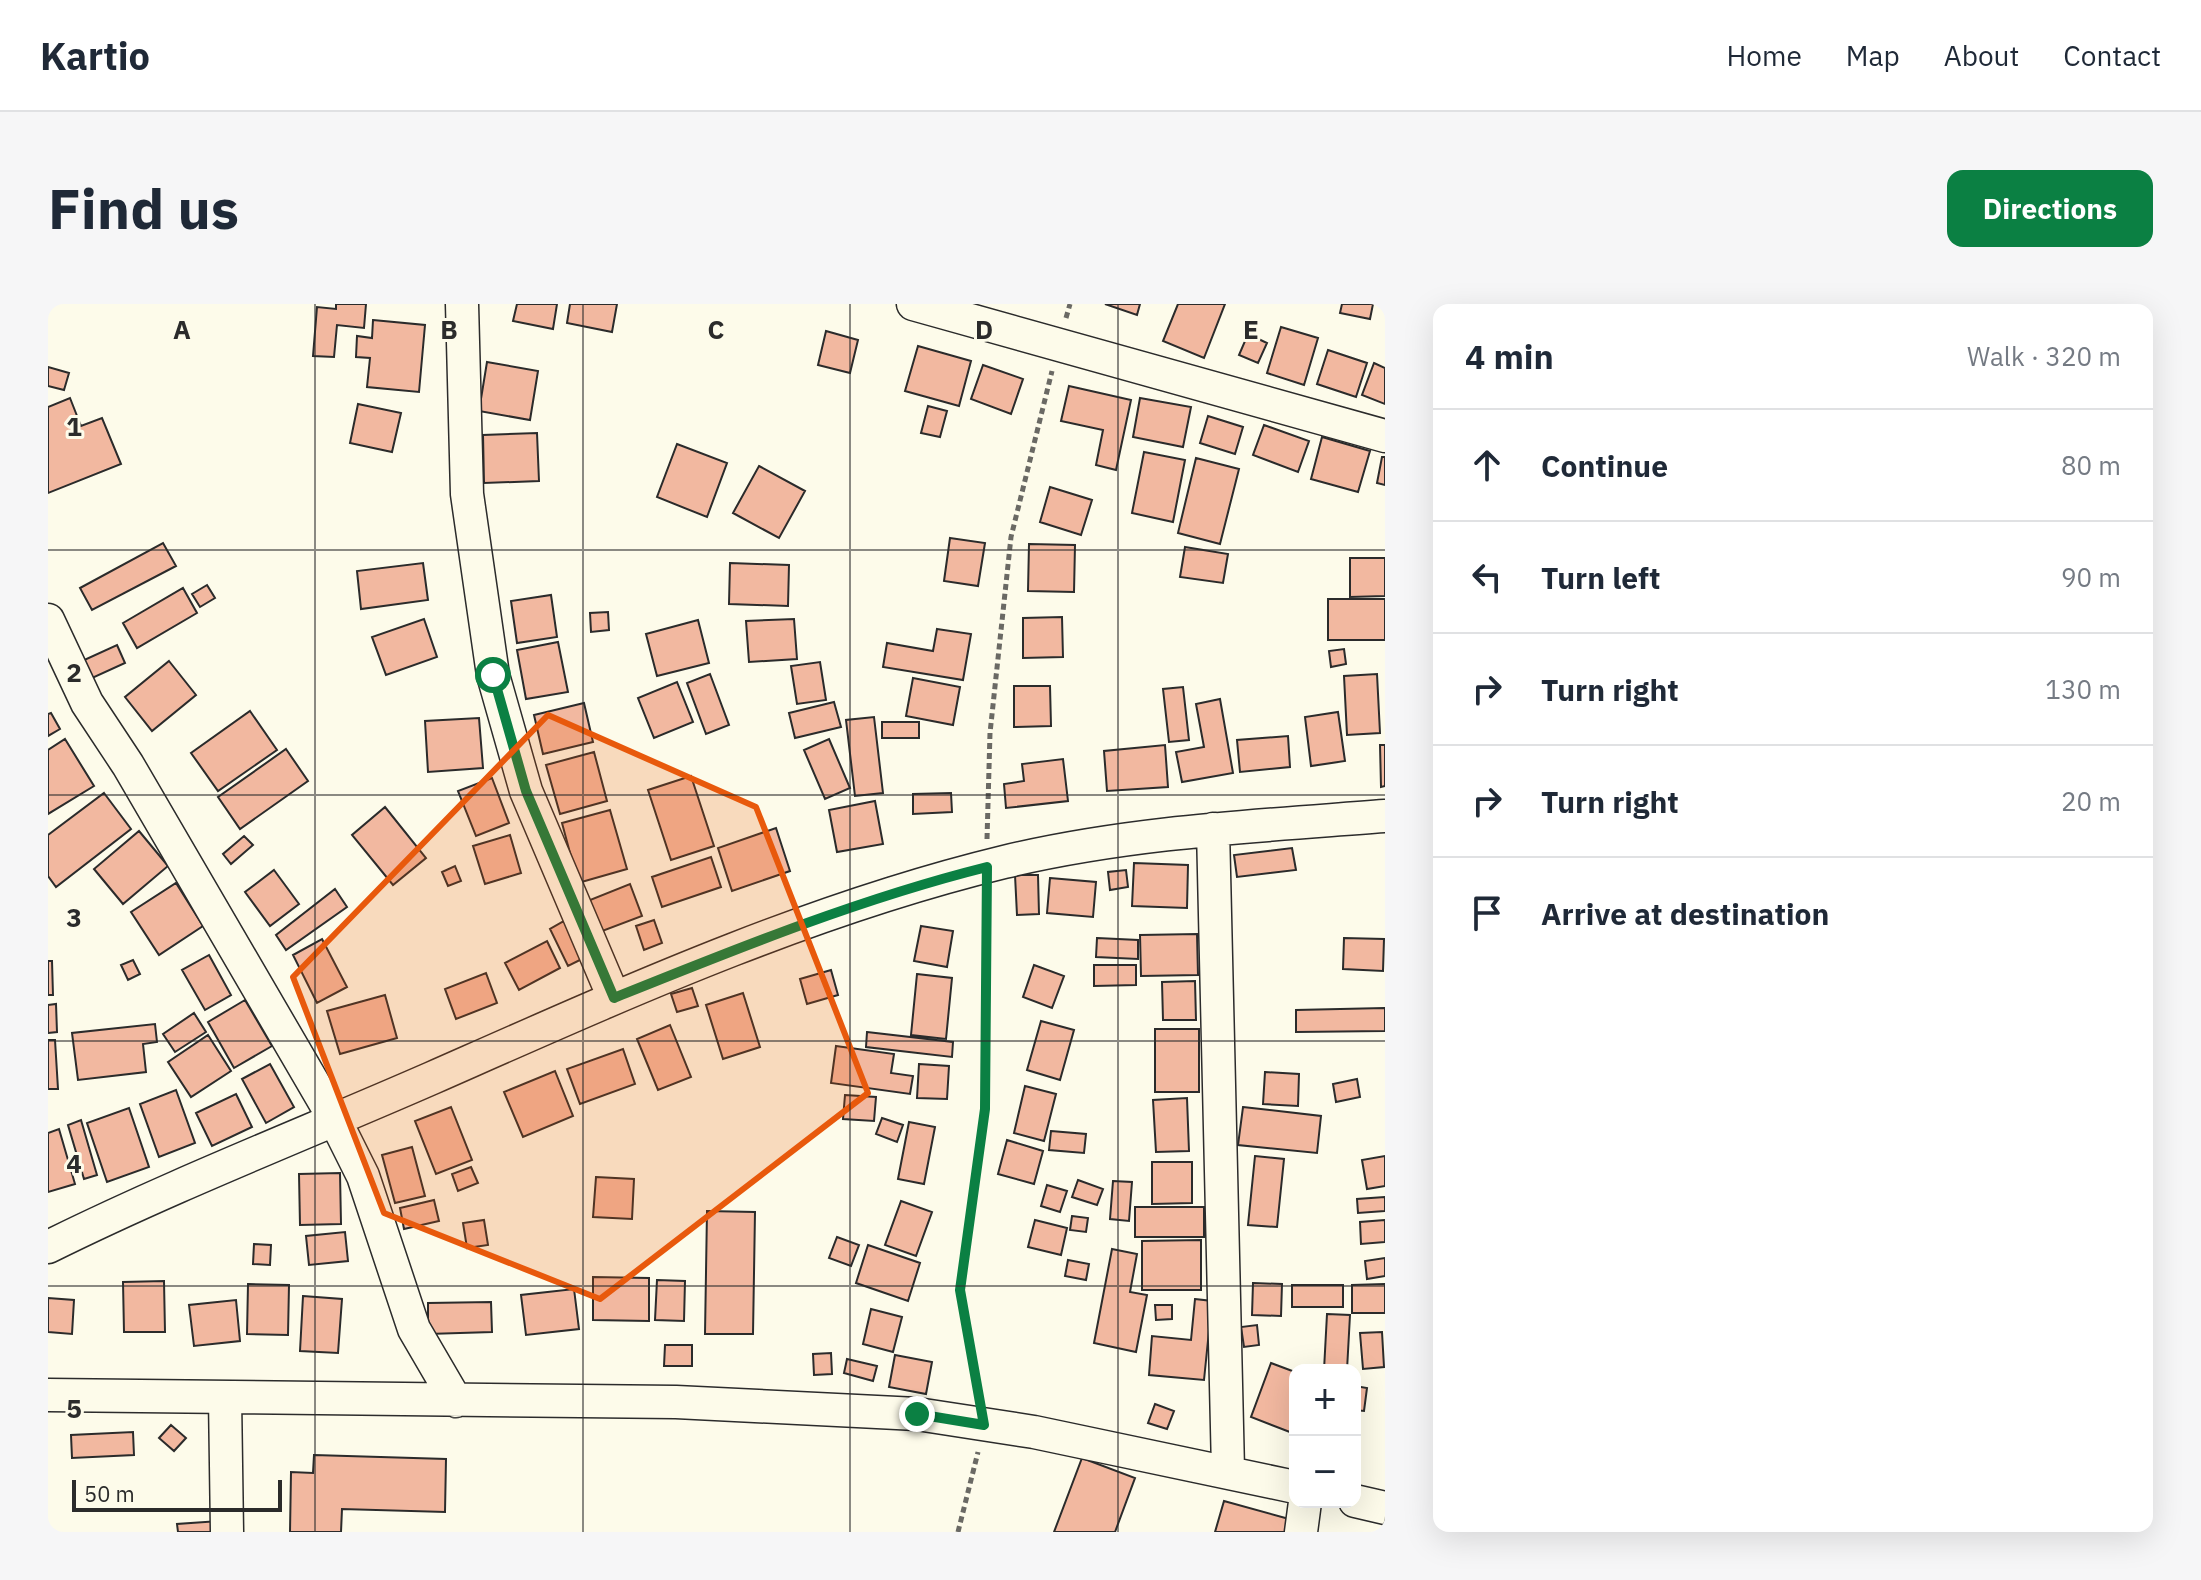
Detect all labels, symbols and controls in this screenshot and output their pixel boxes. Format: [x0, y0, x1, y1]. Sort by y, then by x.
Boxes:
text: Kartio [40, 31, 150, 80]
text: Home [1726, 37, 1802, 74]
text: Map [1846, 37, 1900, 74]
text: About [1944, 37, 2019, 74]
text: Contact [2063, 37, 2161, 74]
button: Directions [1947, 170, 2153, 247]
text: Find us [48, 172, 239, 244]
text: A [173, 312, 191, 346]
text: B [440, 312, 458, 346]
text: C [708, 312, 725, 346]
text: D [975, 312, 993, 346]
text: E [1243, 312, 1259, 346]
text: 4 min [1465, 334, 1554, 378]
text: Walk · 320 m [1967, 339, 2121, 373]
text: 1 [66, 409, 82, 443]
icon: ahead [1465, 443, 1509, 487]
text: Continue [1541, 446, 1668, 485]
text: 80 m [2061, 448, 2121, 482]
icon: left [1465, 555, 1509, 599]
text: Turn left [1541, 558, 1660, 597]
text: 90 m [2061, 560, 2121, 594]
text: 2 [66, 655, 82, 689]
route start [475, 657, 511, 693]
icon: right [1465, 667, 1509, 711]
text: Turn right [1541, 670, 1679, 709]
text: 130 m [2045, 672, 2121, 706]
icon: right [1465, 779, 1509, 823]
text: Turn right [1541, 782, 1679, 821]
text: 20 m [2061, 784, 2121, 818]
icon: arrive [1465, 891, 1509, 935]
text: Arrive at destination [1541, 894, 1829, 933]
text: 3 [66, 900, 82, 934]
text: 4 [66, 1146, 82, 1180]
map controls [1289, 1364, 1361, 1508]
button: + [1289, 1364, 1361, 1436]
text: 5 [66, 1391, 82, 1425]
route end [899, 1396, 935, 1432]
button: − [1289, 1436, 1361, 1508]
scale bar [72, 1476, 282, 1512]
text: 50 m [84, 1479, 135, 1508]

